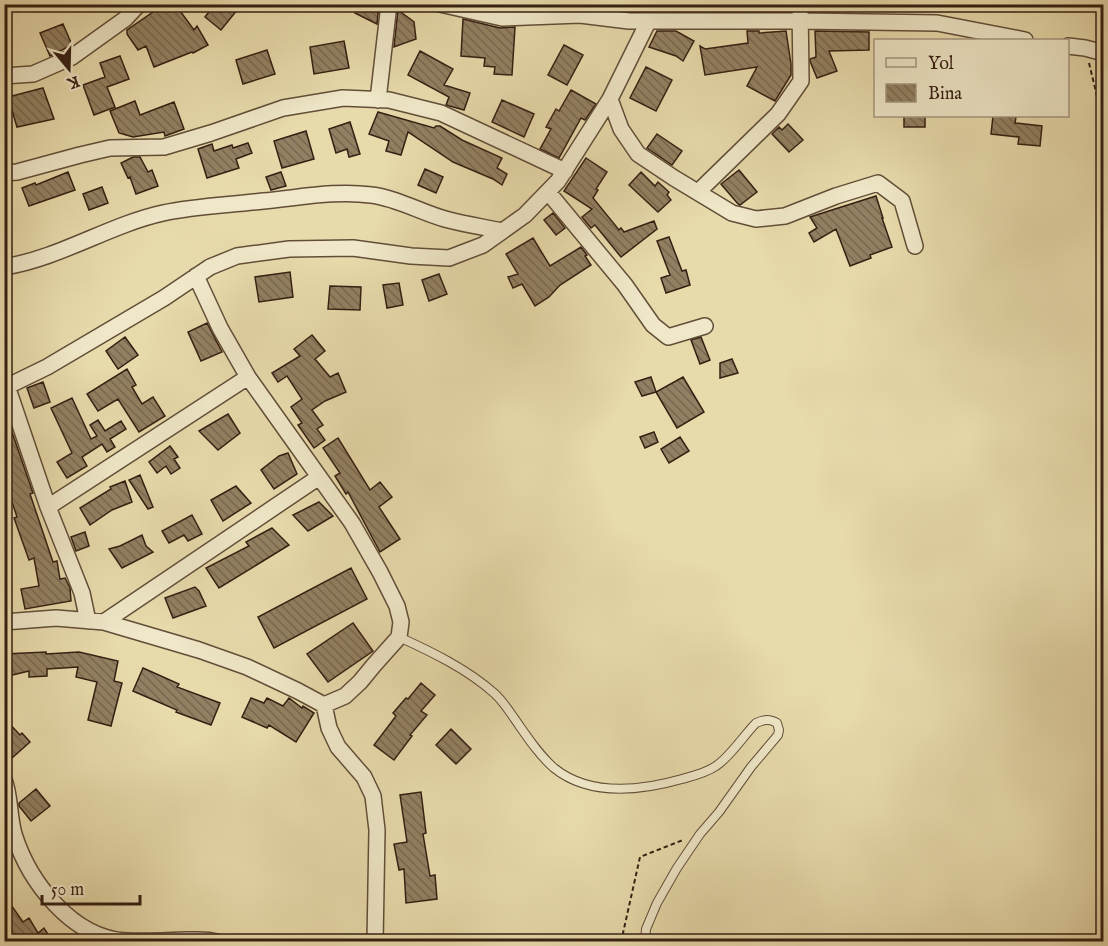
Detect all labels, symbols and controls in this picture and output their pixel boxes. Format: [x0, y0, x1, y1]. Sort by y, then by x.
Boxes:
north arrow [39, 39, 99, 99]
legend [874, 39, 1069, 117]
text: Yol [928, 53, 954, 76]
text: K [63, 70, 82, 93]
text: Bina [928, 83, 962, 106]
scale bar [42, 868, 140, 906]
text: 50 m [51, 879, 84, 902]

